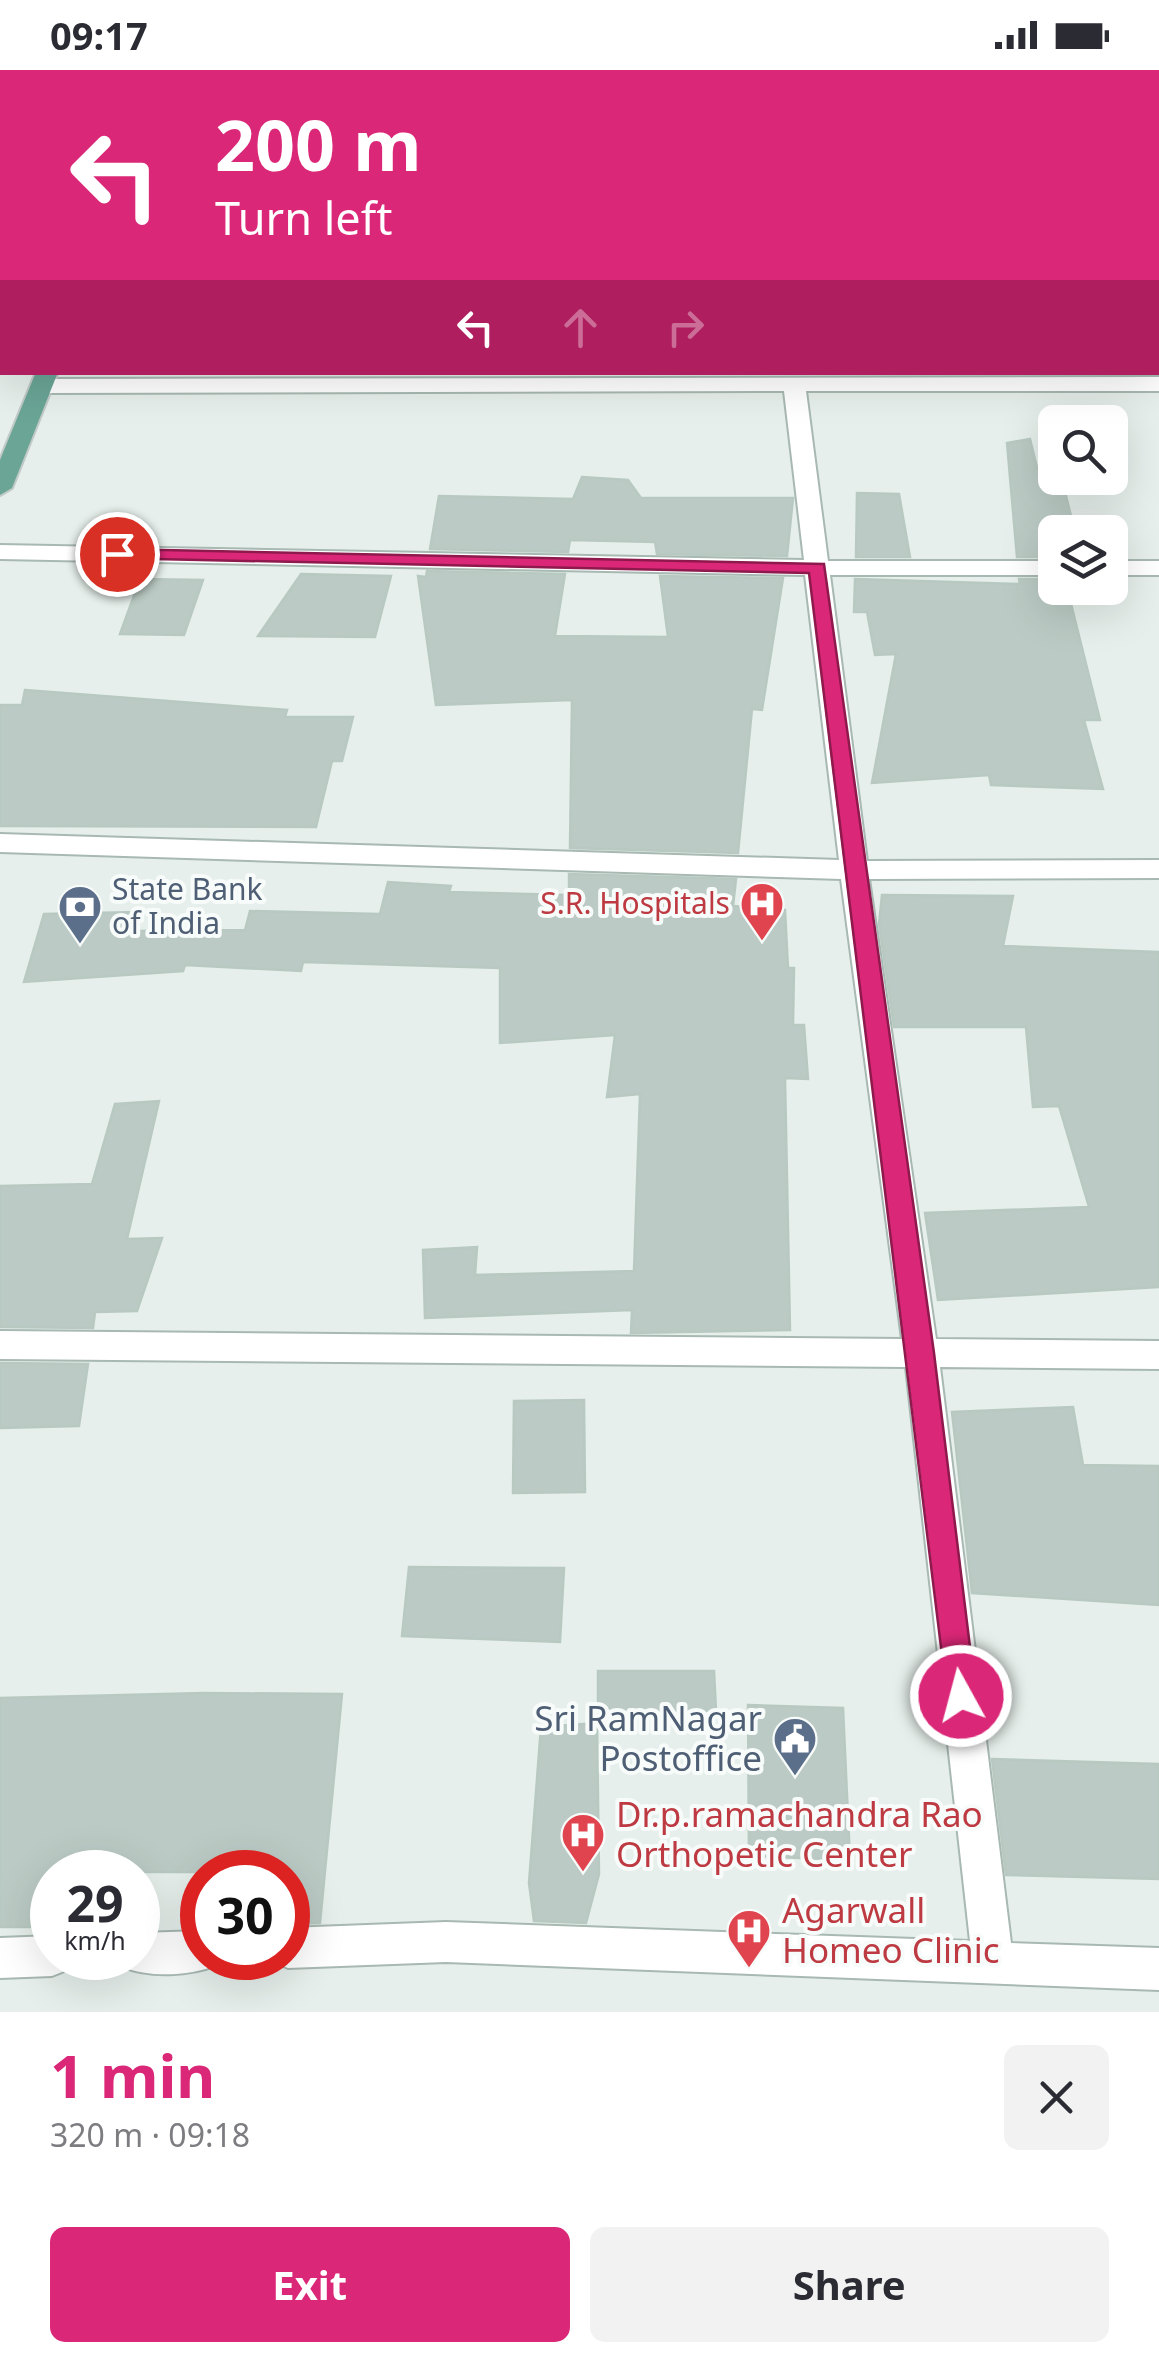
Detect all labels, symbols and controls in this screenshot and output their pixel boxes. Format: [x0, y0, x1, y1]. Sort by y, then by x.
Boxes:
text: 09:17 [50, 9, 148, 61]
text: 200 m [215, 96, 422, 192]
icon: left [50, 110, 180, 240]
text: Turn left [215, 187, 392, 248]
icon: left [448, 300, 503, 355]
icon: ahead [553, 300, 608, 355]
icon: right [658, 300, 713, 355]
map controls [1038, 405, 1128, 605]
button: search [1038, 405, 1128, 495]
pin [75, 512, 160, 597]
button: layers [1038, 515, 1128, 605]
icon: arrive [90, 527, 145, 582]
place label: State Bank of India [112, 868, 263, 943]
hospital icon: S.R. Hospitals [739, 881, 785, 942]
place label: S.R. Hospitals [540, 882, 730, 923]
bank icon: State Bank of India [57, 884, 103, 945]
position arrow [909, 1644, 1013, 1748]
place label: Sri RamNagar Postoffice [534, 1694, 762, 1781]
public building icon: Sri RamNagar Postoffice [772, 1716, 818, 1777]
place label: Dr.p.ramachandra Rao Orthopetic Center [616, 1790, 983, 1877]
hospital icon: Dr.p.ramachandra Rao Orthopetic Center [560, 1812, 606, 1873]
speed limit sign: 30 [180, 1850, 310, 1980]
text: 29 [66, 1869, 124, 1937]
place label: Agarwall Homeo Clinic [782, 1886, 1000, 1973]
hospital icon: Agarwall Homeo Clinic [726, 1908, 772, 1969]
text: km/h [64, 1923, 126, 1957]
text: 1 min [50, 2034, 215, 2116]
button: close [1004, 2045, 1109, 2150]
text: 320 m · 09:18 [50, 2113, 250, 2156]
button: Exit [50, 2227, 570, 2342]
button: Share [590, 2227, 1109, 2342]

